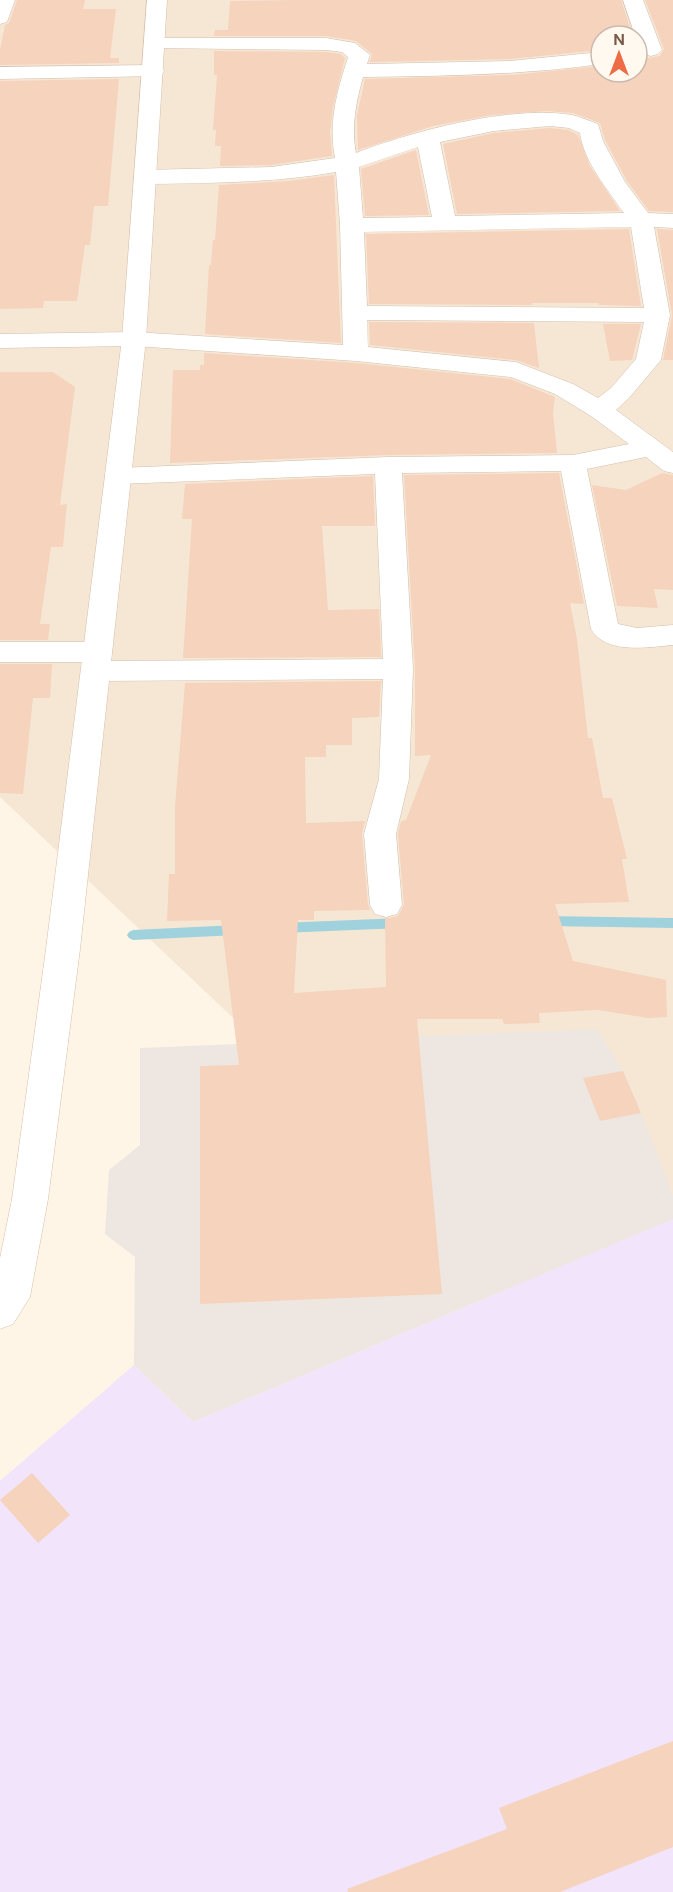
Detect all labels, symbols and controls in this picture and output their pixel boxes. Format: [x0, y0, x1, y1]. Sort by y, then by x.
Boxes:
north arrow [589, 24, 649, 84]
text: N [613, 29, 625, 50]

